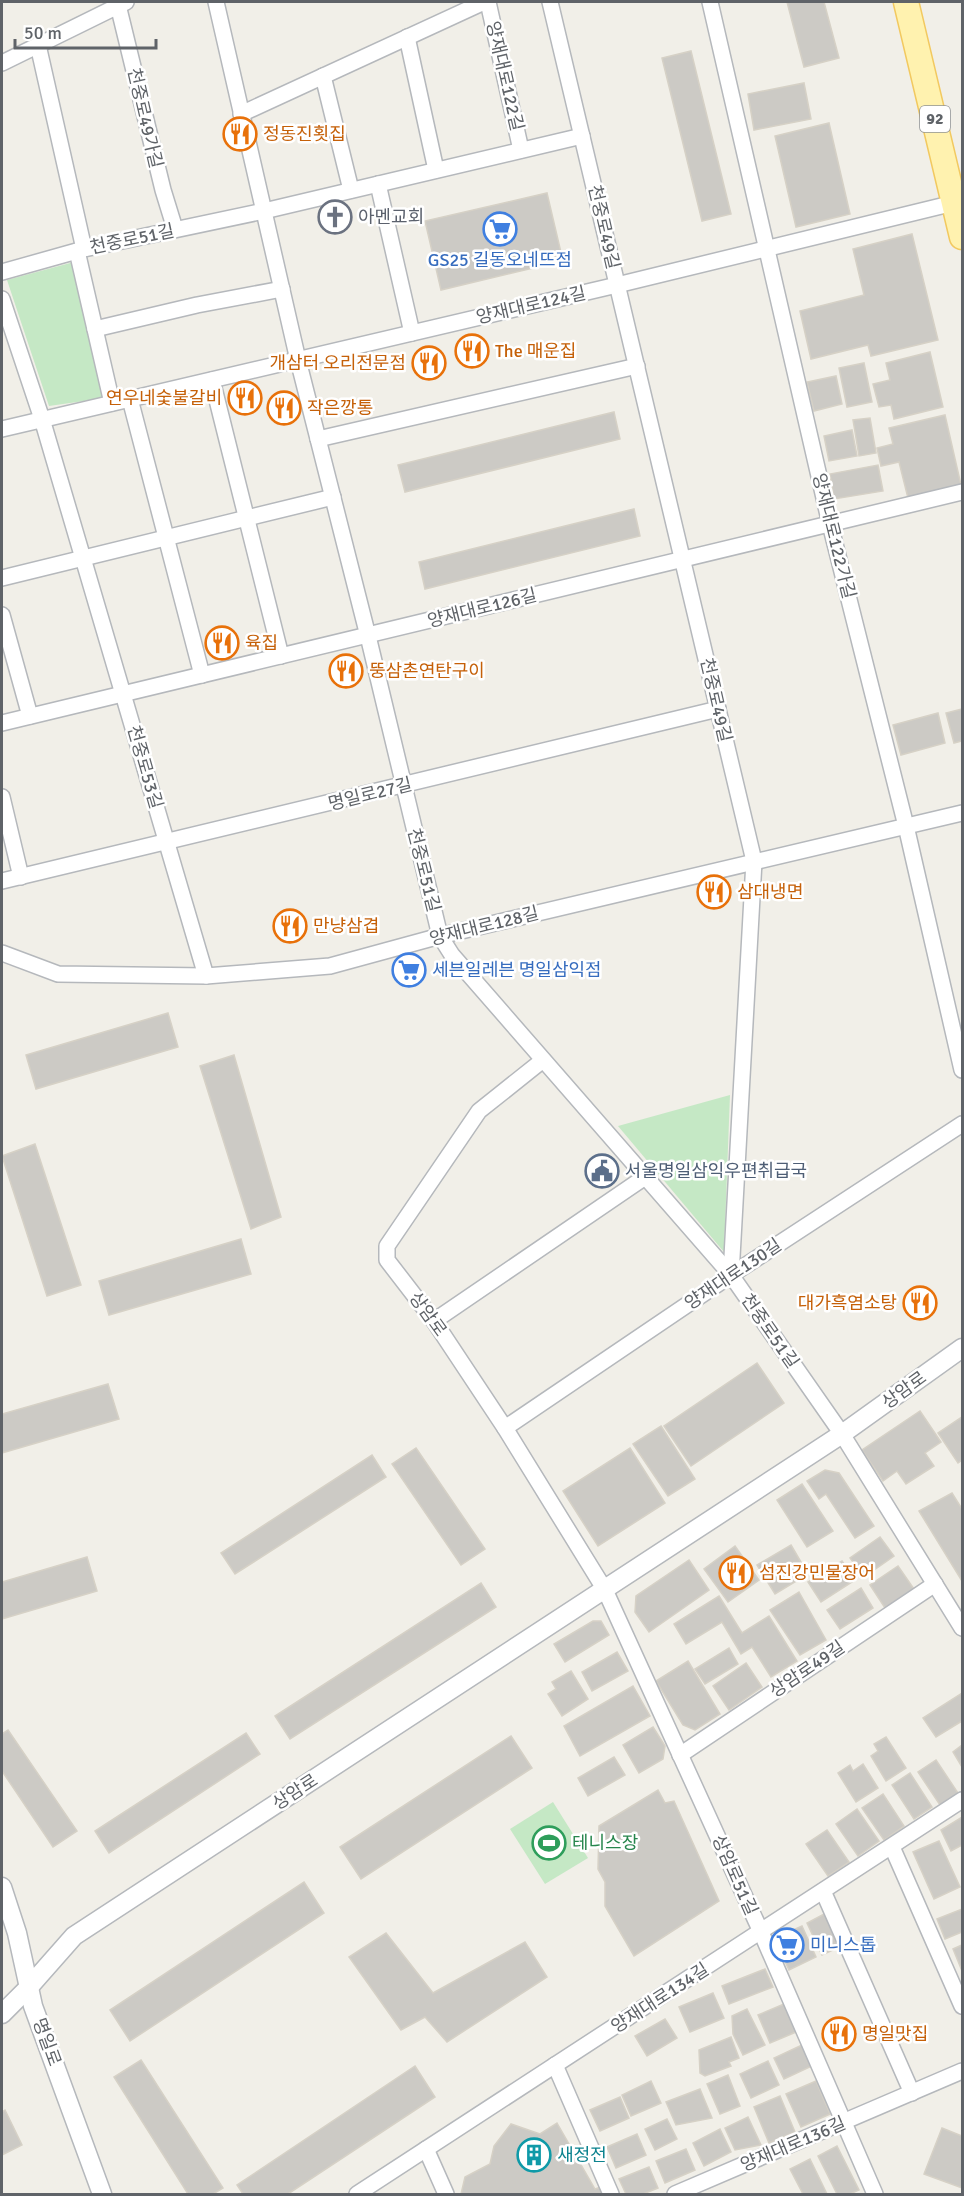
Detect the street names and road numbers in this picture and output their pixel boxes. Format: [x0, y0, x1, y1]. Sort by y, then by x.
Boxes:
street label: 양재대로122길 [482, 19, 528, 133]
street label: 천중로49가길 [123, 66, 167, 170]
road number: 92 [920, 106, 950, 132]
street label: 천중로49길 [584, 183, 624, 271]
street label: 천중로51길 [88, 219, 176, 259]
street label: 양재대로124길 [474, 282, 588, 328]
street label: 양재대로122가길 [808, 471, 860, 601]
street label: 양재대로126길 [425, 584, 539, 632]
street label: 천중로49길 [696, 656, 736, 744]
street label: 천중로53길 [123, 723, 167, 811]
street label: 명일로27길 [326, 773, 414, 815]
street label: 천중로51길 [403, 826, 445, 914]
street label: 양재대로128길 [427, 902, 541, 950]
street label: 양재대로130길 [680, 1234, 786, 1314]
street label: 상암로 [404, 1287, 452, 1341]
street label: 천중로51길 [736, 1290, 804, 1372]
street label: 상암로 [877, 1366, 931, 1414]
street label: 상암로49길 [765, 1636, 849, 1702]
street label: 상암로 [268, 1769, 322, 1815]
street label: 상암로51길 [708, 1831, 762, 1919]
street label: 양재대로134길 [607, 1958, 713, 2038]
street label: 명일로 [28, 2015, 66, 2069]
street label: 양재대로136길 [737, 2112, 849, 2176]

